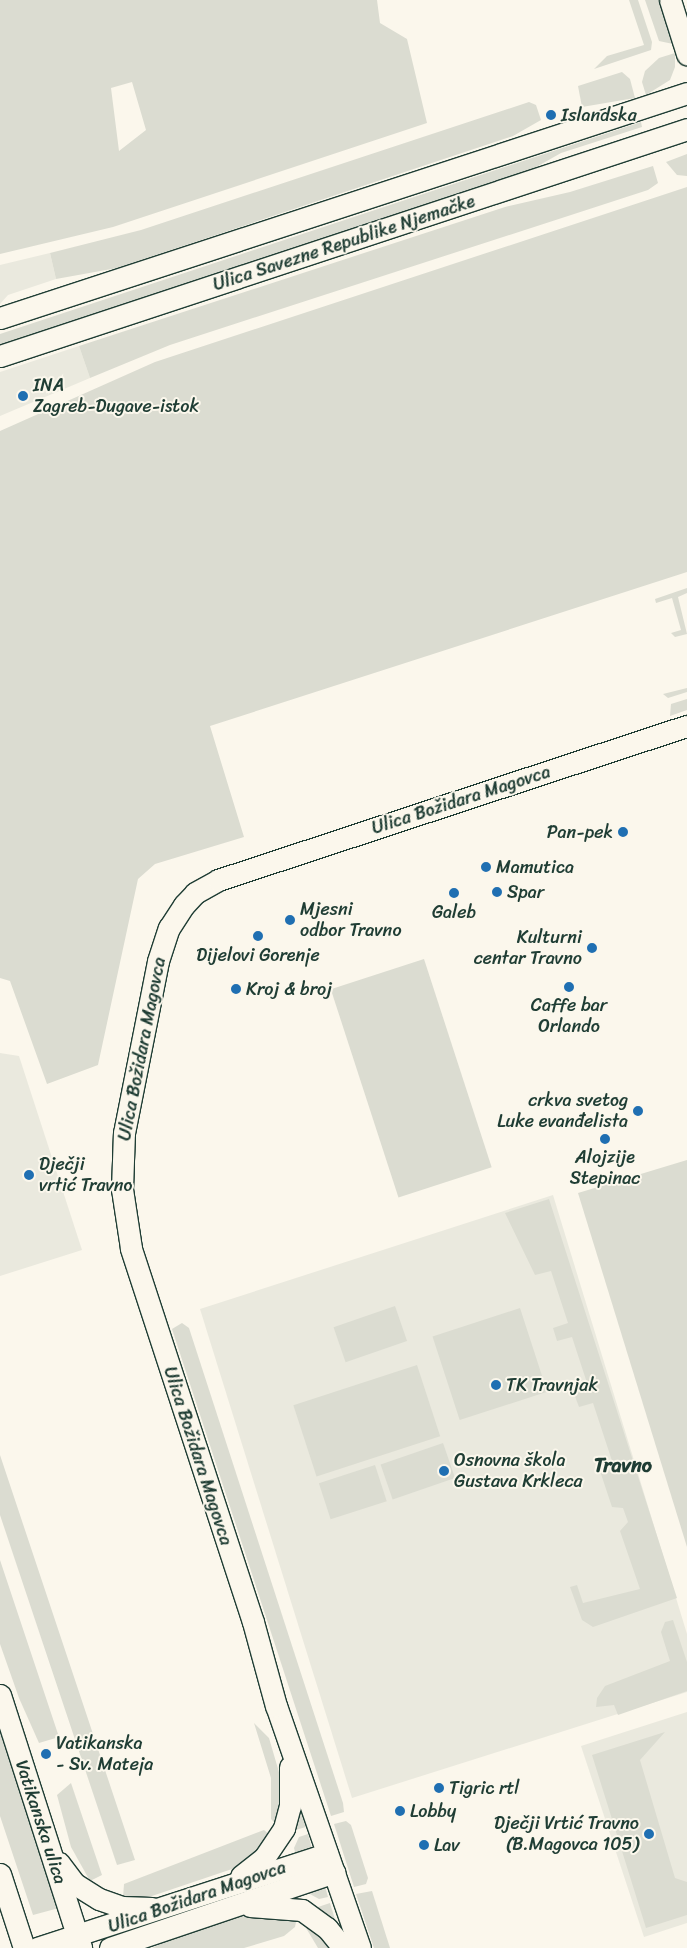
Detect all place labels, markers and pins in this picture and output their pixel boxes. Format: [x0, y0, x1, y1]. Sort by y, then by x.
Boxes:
place label: Islandska [561, 104, 637, 126]
marker: Islandska [545, 109, 557, 121]
place label: INA Zagreb-Dugave-istok [33, 375, 199, 418]
marker: INA Zagreb-Dugave-istok [17, 390, 29, 402]
place label: Pan-pek [547, 821, 613, 843]
marker: Pan-pek [617, 826, 629, 838]
place label: Mamutica [496, 856, 574, 878]
marker: Mamutica [480, 861, 492, 873]
place label: Spar [507, 881, 544, 903]
marker: Spar [491, 886, 503, 898]
marker: Galeb [448, 887, 460, 899]
place label: Mjesni odbor Travno [300, 899, 402, 942]
place label: Galeb [432, 901, 476, 923]
marker: Mjesni odbor Travno [284, 914, 296, 926]
place label: Kulturni centar Travno [474, 927, 582, 970]
marker: Dijelovi Gorenje [252, 930, 264, 942]
marker: Kulturni centar Travno [586, 942, 598, 954]
place label: Dijelovi Gorenje [196, 944, 320, 966]
place label: Kroj & broj [246, 978, 332, 1000]
marker: Caffe bar Orlando [563, 981, 575, 993]
marker: Kroj & broj [230, 983, 242, 995]
place label: Caffe bar Orlando [531, 995, 607, 1038]
place label: crkva svetog Luke evanđelista [497, 1090, 628, 1132]
marker: crkva svetog Luke evanđelista [632, 1105, 644, 1117]
marker: Alojzije Stepinac [599, 1133, 611, 1145]
place label: Alojzije Stepinac [570, 1147, 640, 1190]
place label: Dječji vrtić Travno [39, 1154, 133, 1196]
marker: Dječji vrtić Travno [23, 1169, 35, 1181]
place label: TK Travnjak [506, 1374, 599, 1396]
marker: TK Travnjak [490, 1379, 502, 1391]
place label: Osnovna škola Gustava Krkleca [454, 1450, 582, 1492]
marker: Osnovna škola Gustava Krkleca [438, 1465, 450, 1477]
place label: Vatikanska - Sv. Mateja [56, 1733, 153, 1776]
marker: Vatikanska - Sv. Mateja [40, 1748, 52, 1760]
place label: Tigric rtl [449, 1777, 519, 1799]
marker: Tigric rtl [433, 1782, 445, 1794]
place label: Lobby [410, 1800, 456, 1822]
marker: Lobby [394, 1805, 406, 1817]
place label: Dječji Vrtić Travno (B.Magovca 105) [493, 1813, 639, 1856]
marker: Dječji Vrtić Travno (B.Magovca 105) [643, 1828, 655, 1840]
place label: Lav [434, 1834, 460, 1856]
marker: Lav [418, 1839, 430, 1851]

